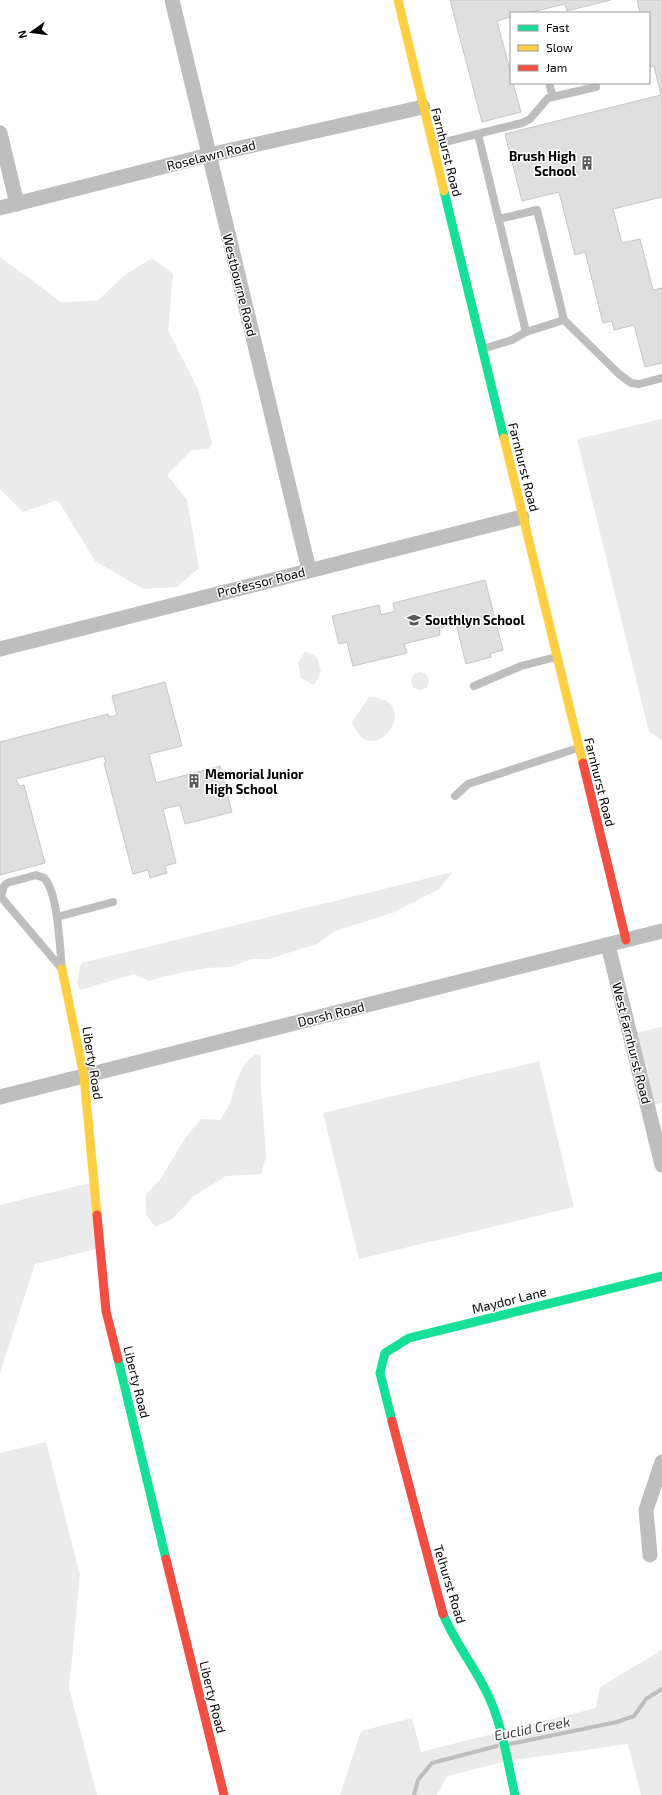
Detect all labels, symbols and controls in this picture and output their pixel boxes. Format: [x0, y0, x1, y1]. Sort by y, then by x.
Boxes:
north arrow [12, 12, 52, 52]
legend [510, 12, 650, 84]
text: Fast [546, 20, 570, 34]
text: N [15, 29, 29, 40]
text: Slow [546, 40, 573, 54]
text: Jam [546, 60, 567, 74]
street label: Farnhurst Road [428, 106, 466, 198]
street label: Roselawn Road [165, 136, 257, 174]
place label: Brush High School [509, 148, 577, 179]
building icon: Brush High School [579, 155, 595, 171]
street label: Westbourne Road [219, 232, 261, 338]
street label: Farnhurst Road [505, 421, 543, 513]
street label: Professor Road [215, 563, 307, 601]
school or university icon: Southlyn School [406, 612, 422, 628]
place label: Southlyn School [425, 612, 525, 628]
street label: Farnhurst Road [581, 736, 619, 828]
place label: Memorial Junior High School [205, 766, 304, 797]
building icon: Memorial Junior High School [186, 773, 202, 789]
street label: West Farnhurst Road [609, 981, 655, 1105]
street label: Dorsh Road [296, 998, 366, 1030]
street label: Liberty Road [79, 1025, 107, 1101]
street label: Maydor Lane [470, 1283, 548, 1317]
street label: Liberty Road [120, 1344, 154, 1420]
street label: Telhurst Road [430, 1543, 470, 1625]
street label: Liberty Road [196, 1659, 230, 1735]
water label: Euclid Creek [493, 1712, 571, 1744]

